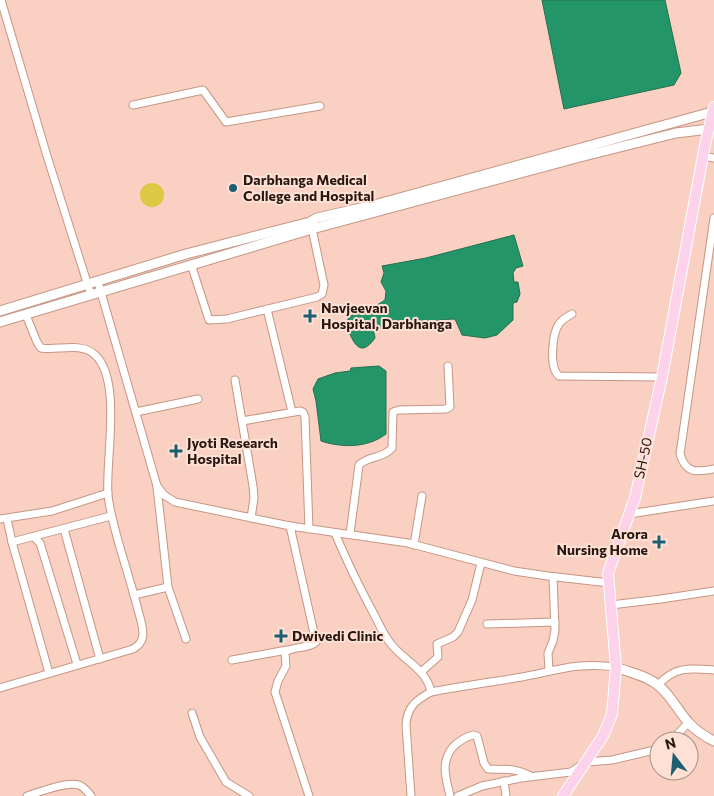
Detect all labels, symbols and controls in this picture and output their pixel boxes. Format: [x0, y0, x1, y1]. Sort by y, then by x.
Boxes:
place label: Darbhanga Medical College and Hospital [243, 171, 374, 204]
marker: Darbhanga Medical College and Hospital [227, 182, 239, 194]
place label: Navjeevan Hospital, Darbhanga [321, 299, 452, 332]
marker: Navjeevan Hospital, Darbhanga [303, 309, 317, 323]
place label: Jyoti Research Hospital [187, 434, 278, 467]
street label: SH-50 [630, 436, 655, 480]
marker: Jyoti Research Hospital [169, 444, 183, 458]
place label: Arora Nursing Home [557, 525, 648, 558]
marker: Arora Nursing Home [652, 535, 666, 549]
place label: Dwivedi Clinic [292, 627, 384, 644]
marker: Dwivedi Clinic [274, 629, 288, 643]
north arrow [649, 731, 699, 781]
text: N [663, 733, 678, 753]

